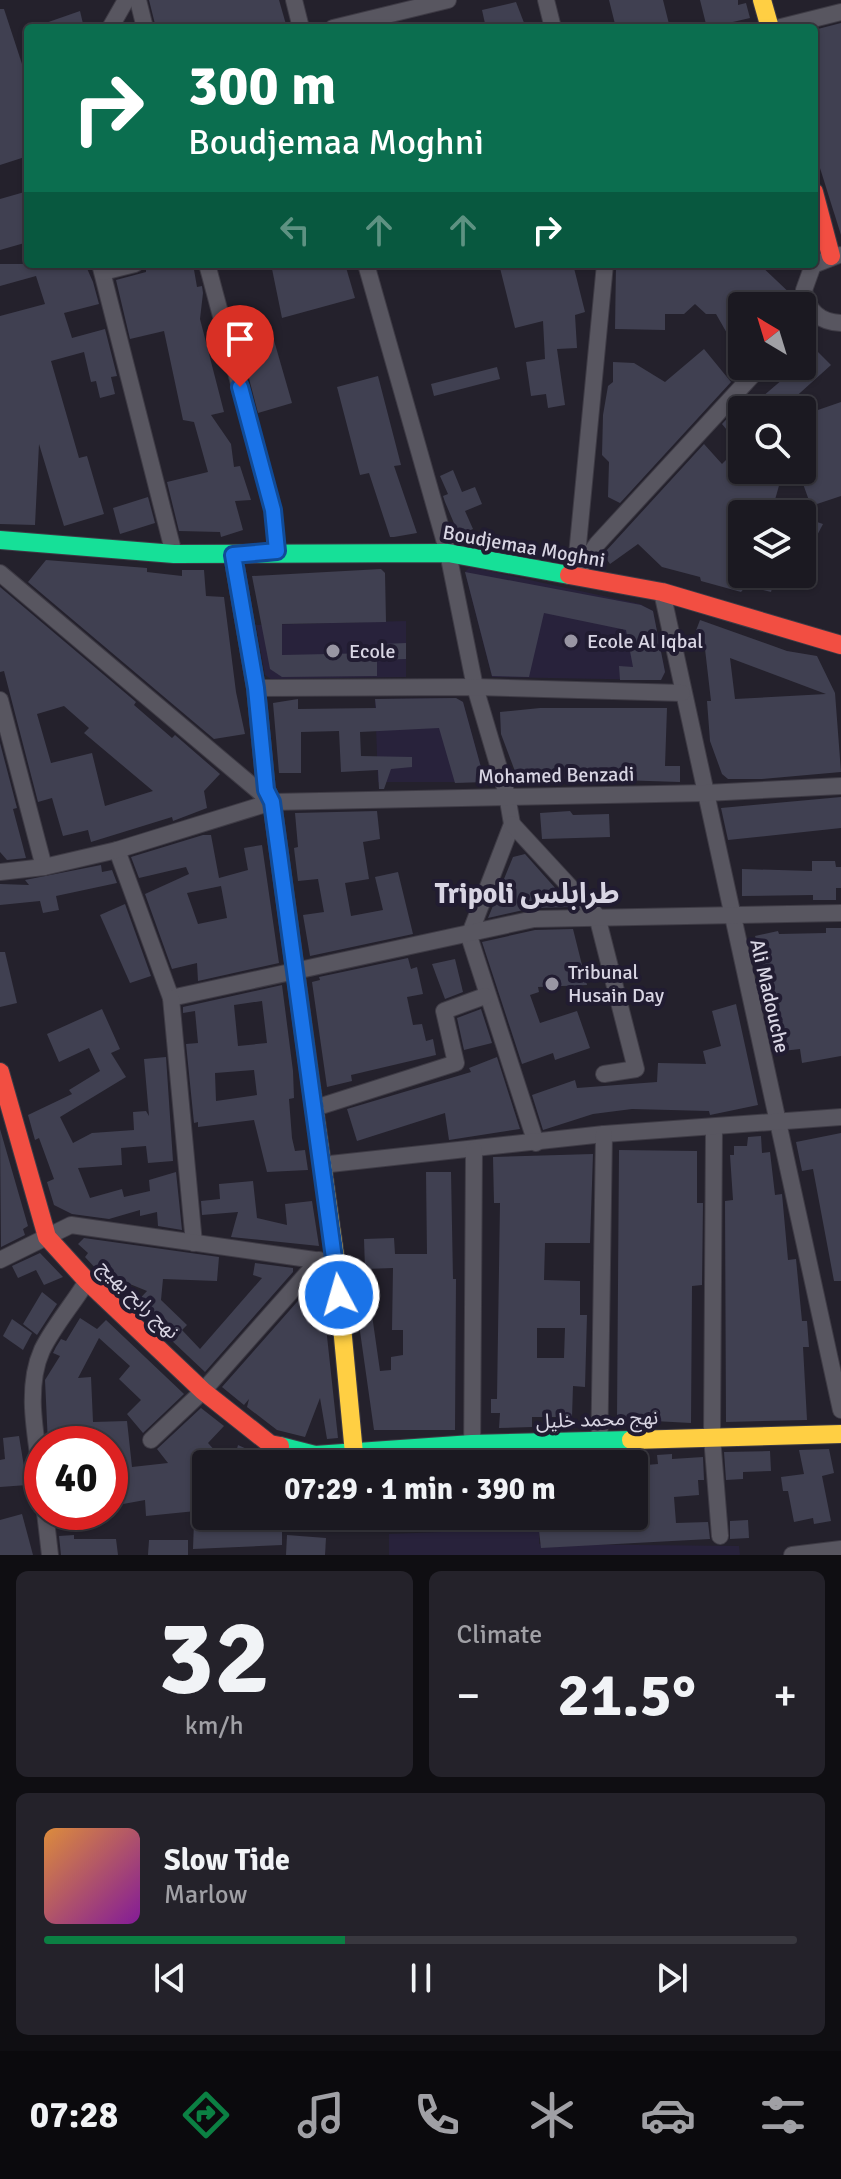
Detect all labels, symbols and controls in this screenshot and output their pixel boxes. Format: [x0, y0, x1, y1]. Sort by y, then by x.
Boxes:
text: 300 m [188, 51, 336, 120]
icon: right [56, 56, 160, 160]
text: Boudjemaa Moghni [188, 120, 484, 165]
icon: left [273, 208, 317, 252]
icon: ahead [357, 208, 401, 252]
icon: ahead [441, 208, 485, 252]
icon: right [525, 208, 569, 252]
north arrow [728, 292, 816, 380]
map controls [728, 292, 816, 588]
pin [206, 305, 274, 387]
icon: arrive [218, 317, 262, 361]
button: search [728, 396, 816, 484]
button: layers [728, 500, 816, 588]
street label: Boudjemaa Moghni [441, 520, 607, 573]
place label: Ecole Al Iqbal [587, 629, 703, 654]
marker: Ecole Al Iqbal [562, 632, 580, 650]
place label: Ecole [349, 639, 396, 664]
marker: Ecole [324, 642, 342, 660]
street label: Mohamed Benzadi [478, 762, 634, 789]
district label: Tripoli طرابلس [435, 877, 619, 911]
street label: Ali Madouche [744, 937, 795, 1055]
place label: Tribunal Husain Day [568, 960, 665, 1008]
marker: Tribunal Husain Day [543, 975, 561, 993]
position arrow [297, 1253, 381, 1337]
street label: نهج رابح بهيج [91, 1255, 184, 1346]
street label: نهج محمد خليل [535, 1405, 659, 1436]
speed limit sign: 40 [24, 1426, 128, 1530]
text: 07:29 · 1 min · 390 m [284, 1471, 556, 1508]
text: 32 [158, 1594, 270, 1722]
text: Climate [457, 1619, 542, 1651]
text: 21.5° [558, 1659, 696, 1733]
text: − [457, 1669, 480, 1723]
text: + [773, 1669, 797, 1723]
text: km/h [185, 1710, 244, 1742]
text: Slow Tide [164, 1842, 290, 1879]
text: Marlow [164, 1879, 247, 1911]
icon: previous [148, 1956, 192, 2000]
icon: pause [399, 1956, 443, 2000]
icon: next [650, 1956, 694, 2000]
icon: directions [178, 2087, 234, 2143]
icon: music [293, 2087, 349, 2143]
icon: phone [409, 2087, 465, 2143]
icon: climate [524, 2087, 580, 2143]
icon: car [640, 2087, 696, 2143]
icon: filters [755, 2087, 811, 2143]
text: 07:28 [30, 2093, 118, 2138]

